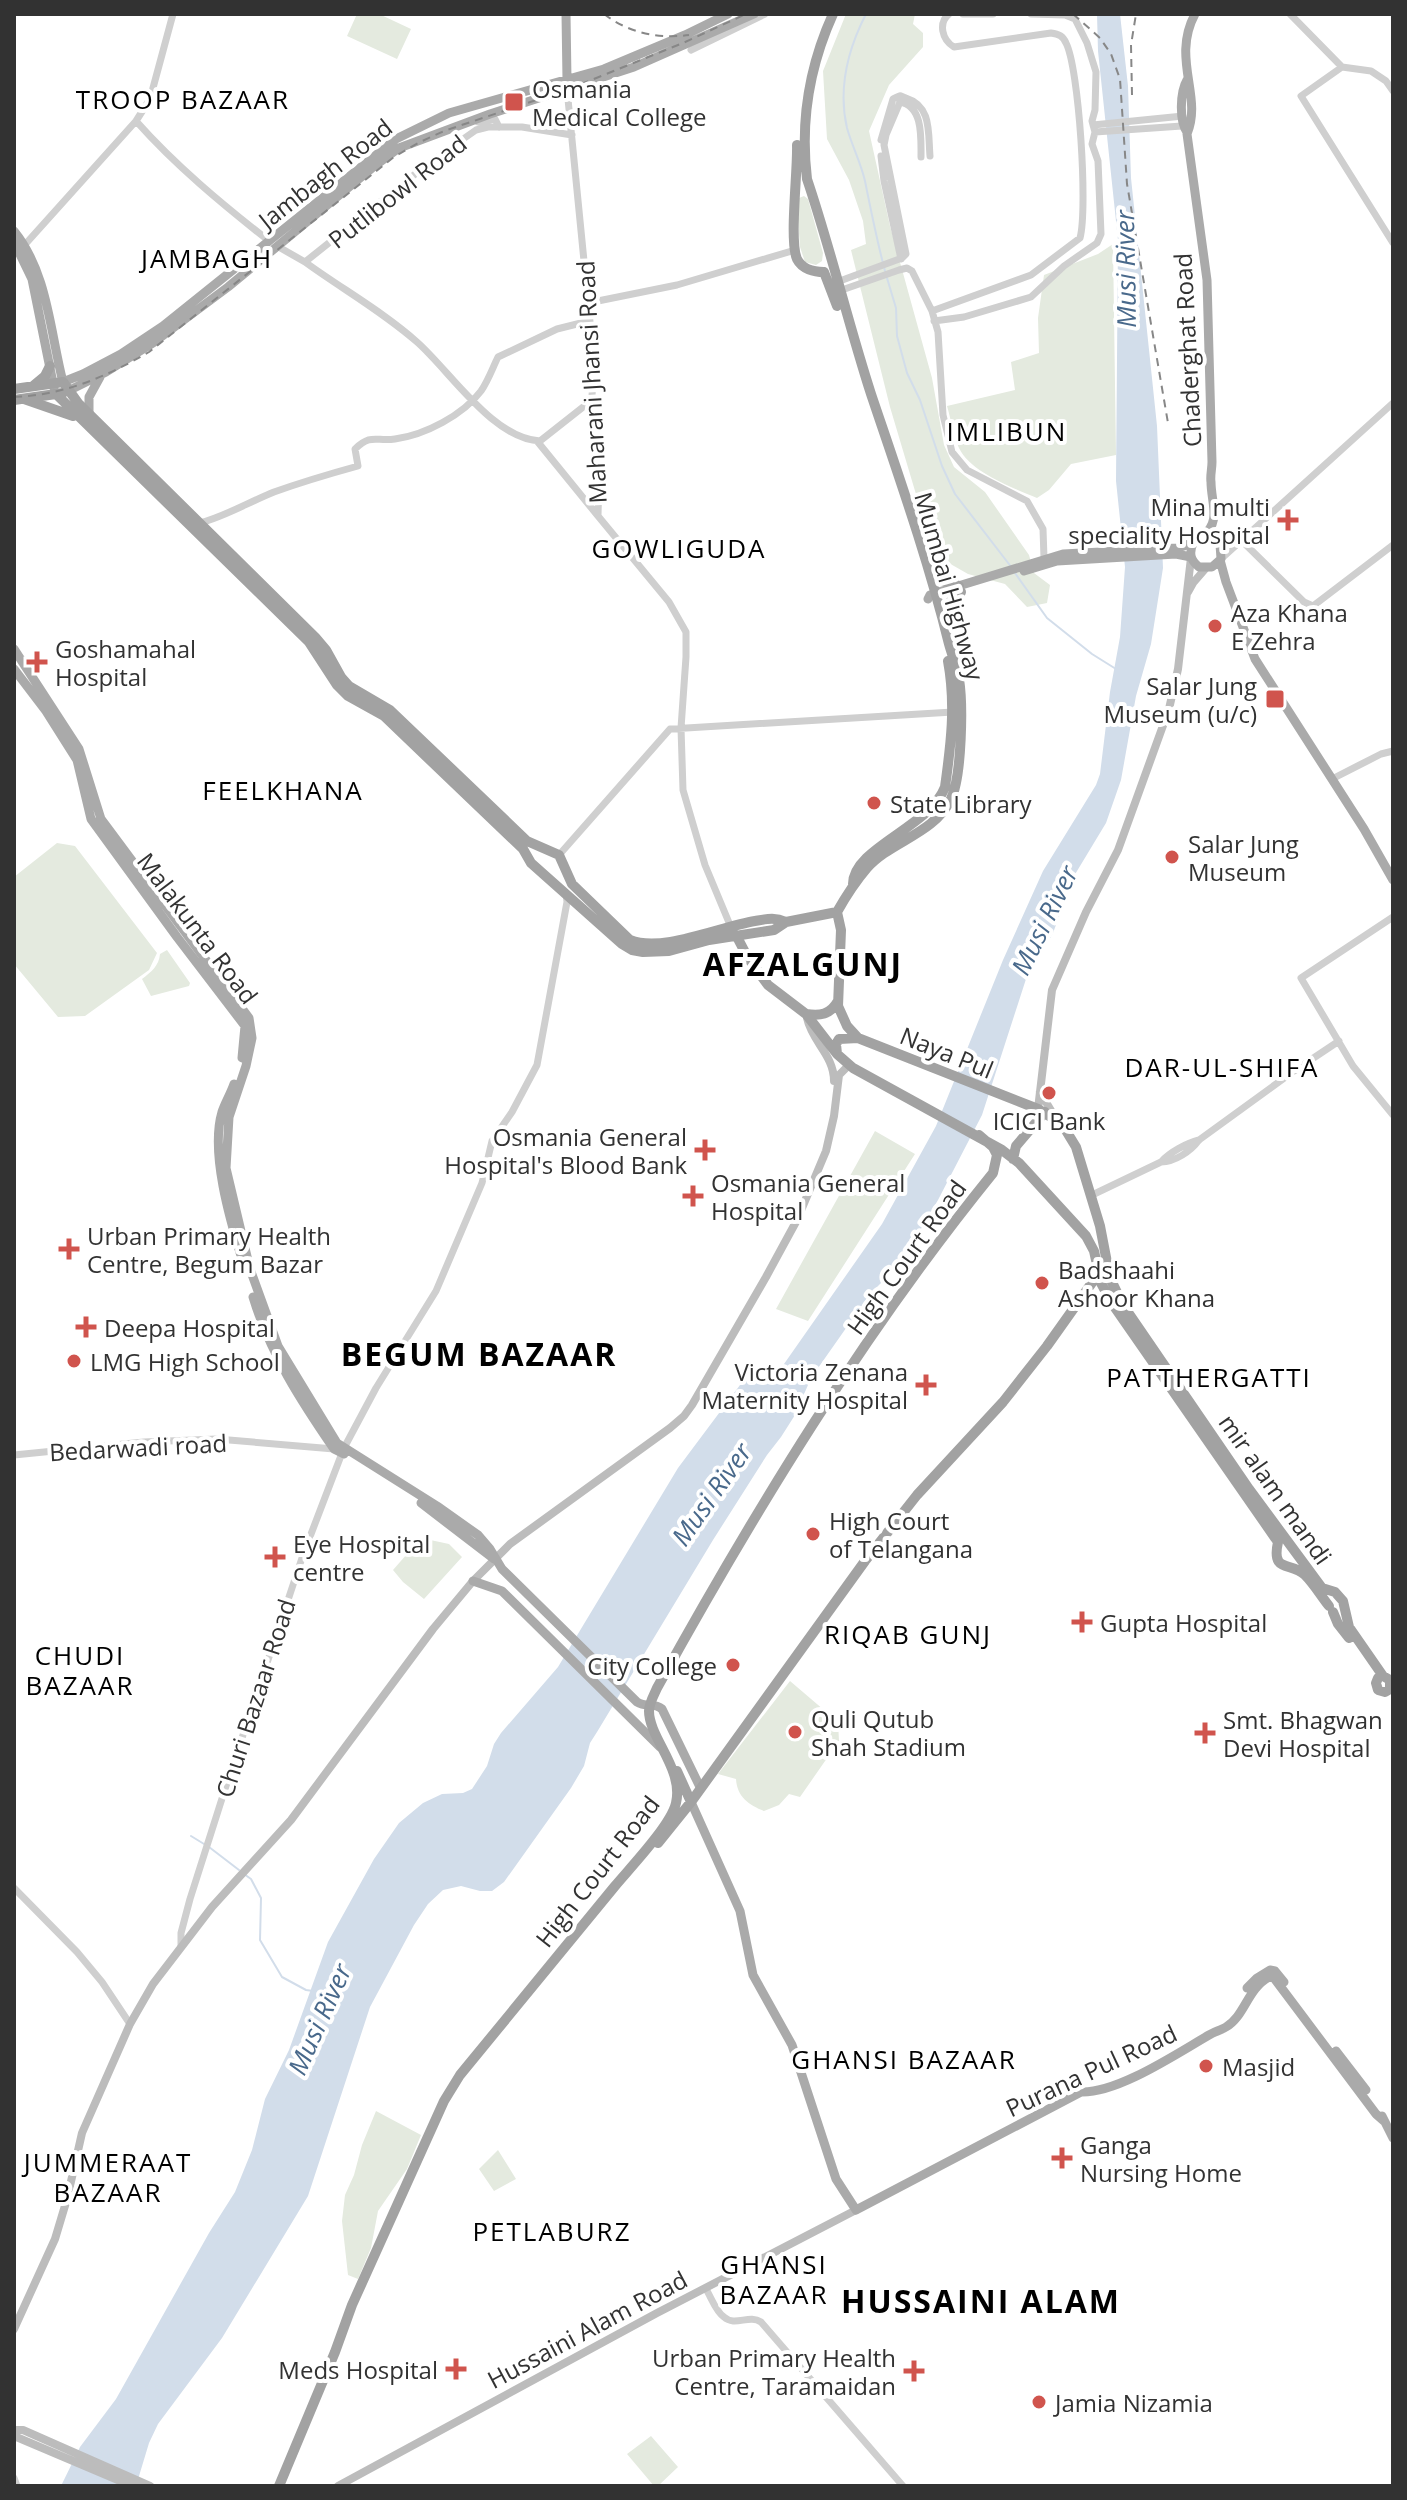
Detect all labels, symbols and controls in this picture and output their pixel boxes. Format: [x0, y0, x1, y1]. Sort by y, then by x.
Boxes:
place label: Osmania Medical College [532, 72, 707, 133]
district label: TROOP BAZAAR [76, 81, 290, 117]
marker: Osmania Medical College [503, 91, 525, 113]
street label: Jambagh Road [250, 110, 399, 237]
street label: Putlibowl Road [321, 127, 473, 255]
water label: Musi River [1106, 208, 1144, 328]
district label: JAMBAGH [138, 240, 273, 276]
street label: Chaderghat Road [1165, 252, 1209, 448]
street label: Maharani Jhansi Road [568, 260, 614, 504]
district label: IMLIBUN [947, 413, 1067, 449]
street label: Mumbai Highway [907, 488, 993, 685]
place label: Mina multi speciality Hospital [1068, 490, 1270, 551]
marker: Mina multi speciality Hospital [1277, 509, 1299, 531]
district label: GOWLIGUDA [591, 530, 767, 566]
place label: Aza Khana E Zehra [1231, 596, 1348, 657]
marker: Aza Khana E Zehra [1206, 617, 1224, 635]
place label: Goshamahal Hospital [55, 632, 196, 693]
marker: Goshamahal Hospital [26, 651, 48, 673]
place label: Salar Jung Museum (u/c) [1103, 669, 1257, 730]
marker: Salar Jung Museum (u/c) [1264, 688, 1286, 710]
district label: FEELKHANA [202, 772, 364, 808]
place label: State Library [890, 787, 1033, 820]
marker: State Library [865, 794, 883, 812]
place label: Salar Jung Museum [1188, 827, 1299, 888]
street label: Malakunta Road [130, 845, 266, 1011]
marker: Salar Jung Museum [1163, 848, 1181, 866]
water label: Musi River [1002, 858, 1087, 981]
district label: AFZALGUNJ [703, 942, 903, 985]
street label: Naya Pul [895, 1018, 999, 1086]
district label: DAR-UL-SHIFA [1124, 1049, 1320, 1085]
marker: ICICI Bank [1040, 1084, 1058, 1102]
place label: ICICI Bank [993, 1104, 1106, 1137]
place label: Osmania General Hospital's Blood Bank [444, 1120, 687, 1181]
marker: Osmania General Hospital's Blood Bank [694, 1139, 716, 1161]
place label: Osmania General Hospital [711, 1166, 905, 1227]
street label: High Court Road [839, 1173, 973, 1341]
marker: Osmania General Hospital [682, 1185, 704, 1207]
place label: Urban Primary Health Centre, Begum Bazar [87, 1219, 331, 1280]
marker: Urban Primary Health Centre, Begum Bazar [58, 1238, 80, 1260]
place label: Badshaahi Ashoor Khana [1058, 1253, 1215, 1314]
marker: Badshaahi Ashoor Khana [1033, 1274, 1051, 1292]
place label: Deepa Hospital [104, 1311, 275, 1344]
marker: Deepa Hospital [75, 1316, 97, 1338]
district label: BEGUM BAZAAR [341, 1332, 617, 1375]
place label: LMG High School [90, 1345, 280, 1378]
marker: LMG High School [65, 1352, 83, 1370]
place label: Victoria Zenana Maternity Hospital [701, 1355, 908, 1416]
district label: PATTHERGATTI [1106, 1359, 1312, 1395]
marker: Victoria Zenana Maternity Hospital [915, 1374, 937, 1396]
street label: mir alam mandi [1212, 1407, 1340, 1571]
street label: Bedarwadi road [48, 1426, 228, 1468]
water label: Musi River [662, 1434, 761, 1553]
place label: High Court of Telangana [829, 1504, 973, 1565]
marker: High Court of Telangana [804, 1525, 822, 1543]
place label: Eye Hospital centre [293, 1527, 430, 1588]
marker: Eye Hospital centre [264, 1546, 286, 1568]
street label: Churi Bazaar Road [207, 1595, 303, 1801]
place label: Gupta Hospital [1100, 1606, 1267, 1639]
marker: Gupta Hospital [1071, 1611, 1093, 1633]
district label: RIQAB GUNJ [824, 1616, 992, 1652]
district label: CHUDI BAZAAR [25, 1637, 135, 1703]
place label: City College [587, 1649, 717, 1682]
marker: City College [724, 1656, 742, 1674]
place label: Quli Qutub Shah Stadium [811, 1702, 966, 1763]
place label: Smt. Bhagwan Devi Hospital [1223, 1703, 1383, 1764]
marker: Smt. Bhagwan Devi Hospital [1194, 1722, 1216, 1744]
marker: Quli Qutub Shah Stadium [786, 1723, 804, 1741]
street label: High Court Road [527, 1788, 667, 1954]
water label: Musi River [279, 1956, 360, 2080]
street label: Purana Pul Road [1000, 2016, 1182, 2124]
district label: GHANSI BAZAAR [791, 2041, 1017, 2077]
place label: Masjid [1222, 2050, 1295, 2083]
marker: Masjid [1197, 2057, 1215, 2075]
place label: Ganga Nursing Home [1080, 2128, 1242, 2189]
district label: JUMMERAAT BAZAAR [21, 2144, 192, 2210]
marker: Ganga Nursing Home [1051, 2147, 1073, 2169]
district label: PETLABURZ [472, 2213, 632, 2249]
district label: GHANSI BAZAAR [719, 2246, 829, 2312]
street label: Hussaini Alam Road [481, 2262, 693, 2396]
district label: HUSSAINI ALAM [841, 2279, 1121, 2322]
place label: Urban Primary Health Centre, Taramaidan [652, 2341, 896, 2402]
place label: Meds Hospital [278, 2353, 438, 2386]
marker: Meds Hospital [445, 2358, 467, 2380]
marker: Urban Primary Health Centre, Taramaidan [903, 2360, 925, 2382]
place label: Jamia Nizamia [1053, 2386, 1213, 2419]
marker: Jamia Nizamia [1030, 2393, 1048, 2411]

